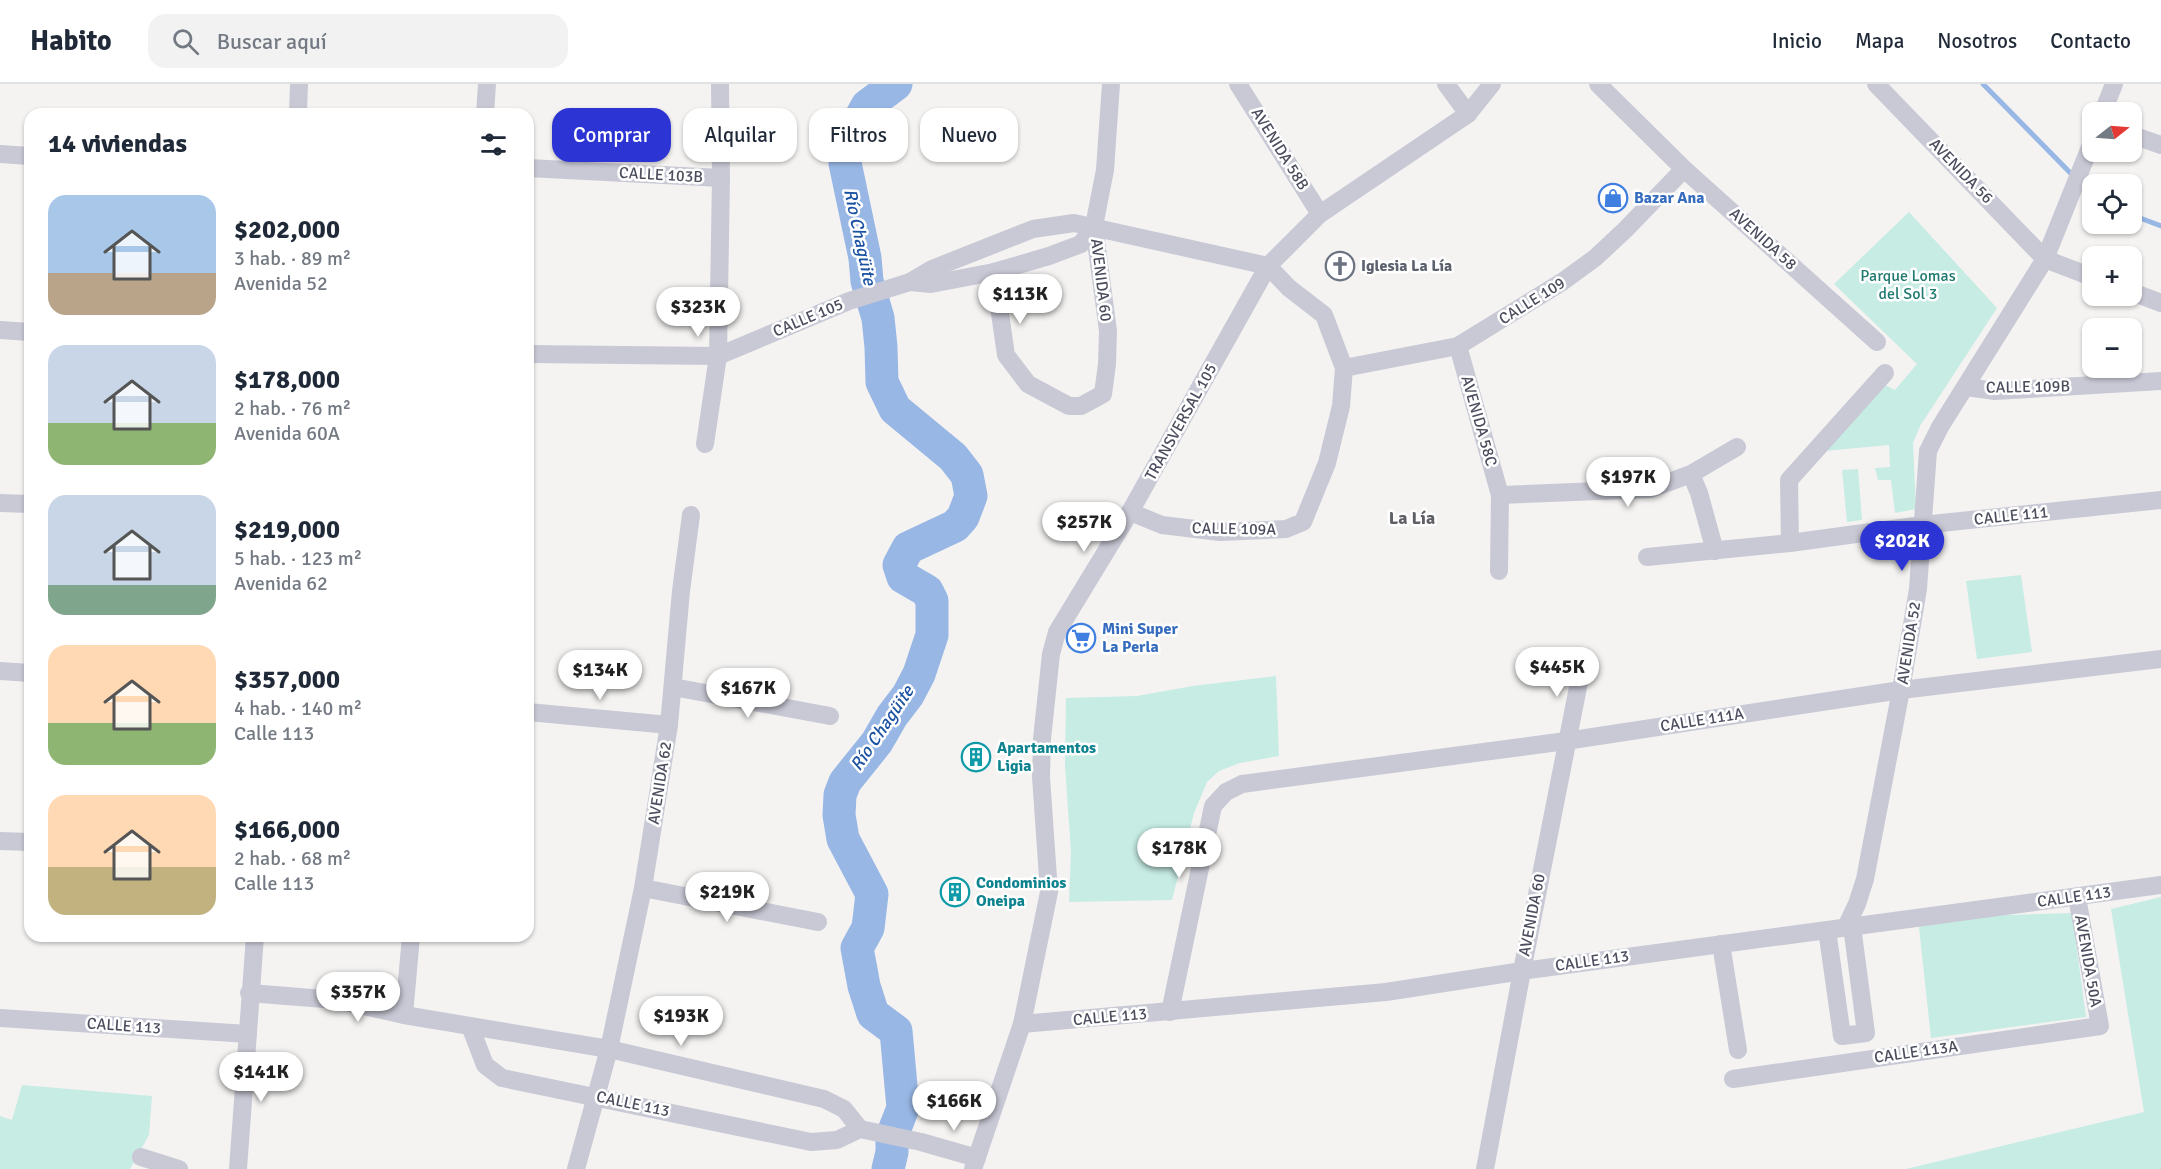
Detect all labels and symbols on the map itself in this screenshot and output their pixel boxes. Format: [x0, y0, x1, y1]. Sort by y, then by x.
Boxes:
north arrow [2082, 102, 2142, 162]
street label: AVENIDA 58B [1247, 104, 1313, 194]
street label: AVENIDA 56 [1925, 134, 1997, 208]
street label: CALLE 103B [619, 163, 703, 187]
shop icon: Bazar Ana [1597, 182, 1629, 214]
water label: Río Chagüite [839, 187, 881, 288]
place label: Bazar Ana [1634, 188, 1704, 208]
street label: AVENIDA 58 [1725, 204, 1801, 274]
street label: AVENIDA 60 [1086, 237, 1116, 323]
church icon: Iglesia La Lía [1324, 250, 1356, 282]
place label: Iglesia La Lía [1361, 256, 1452, 276]
park label: Parque Lomas del Sol 3 [1860, 266, 1956, 304]
street label: CALLE 109 [1495, 273, 1569, 329]
pin: $113K [978, 274, 1062, 325]
pin: $323K [656, 287, 740, 338]
street label: CALLE 105 [770, 294, 846, 342]
street label: TRANSVERSAL 105 [1141, 360, 1221, 484]
street label: AVENIDA 58C [1457, 373, 1502, 469]
street label: CALLE 109B [1986, 376, 2070, 398]
pin: $197K [1586, 457, 1670, 508]
pin: $257K [1042, 502, 1126, 553]
street label: CALLE 111 [1973, 502, 2049, 530]
district label: La Lía [1389, 507, 1435, 529]
street label: CALLE 109A [1192, 518, 1276, 540]
pin: $202K [1860, 521, 1944, 572]
street label: AVENIDA 52 [1893, 600, 1925, 686]
place label: Mini Super La Perla [1102, 619, 1178, 657]
supermarket icon: Mini Super La Perla [1065, 622, 1097, 654]
pin: $445K [1515, 647, 1599, 698]
pin: $134K [558, 650, 642, 701]
pin: $167K [706, 668, 790, 719]
water label: Río Chagüite [845, 680, 919, 775]
street label: CALLE 111A [1659, 704, 1745, 736]
place label: Apartamentos Ligia [997, 738, 1096, 776]
street label: AVENIDA 62 [644, 740, 676, 826]
building icon: Apartamentos Ligia [960, 741, 992, 773]
pin: $178K [1137, 828, 1221, 879]
pin: $219K [685, 872, 769, 923]
street label: AVENIDA 60 [1514, 872, 1550, 958]
place label: Condominios Oneipa [976, 873, 1066, 911]
building icon: Condominios Oneipa [939, 876, 971, 908]
street label: CALLE 113 [2036, 882, 2112, 912]
street label: AVENIDA 50A [2070, 913, 2106, 1009]
street label: CALLE 113 [1554, 946, 1630, 976]
pin: $357K [316, 972, 400, 1023]
pin: $193K [639, 996, 723, 1047]
street label: CALLE 113 [1072, 1004, 1148, 1030]
street label: CALLE 113 [86, 1013, 162, 1039]
street label: CALLE 113A [1873, 1036, 1959, 1068]
pin: $141K [219, 1052, 303, 1103]
pin: $166K [912, 1081, 996, 1132]
street label: CALLE 113 [595, 1086, 671, 1122]

